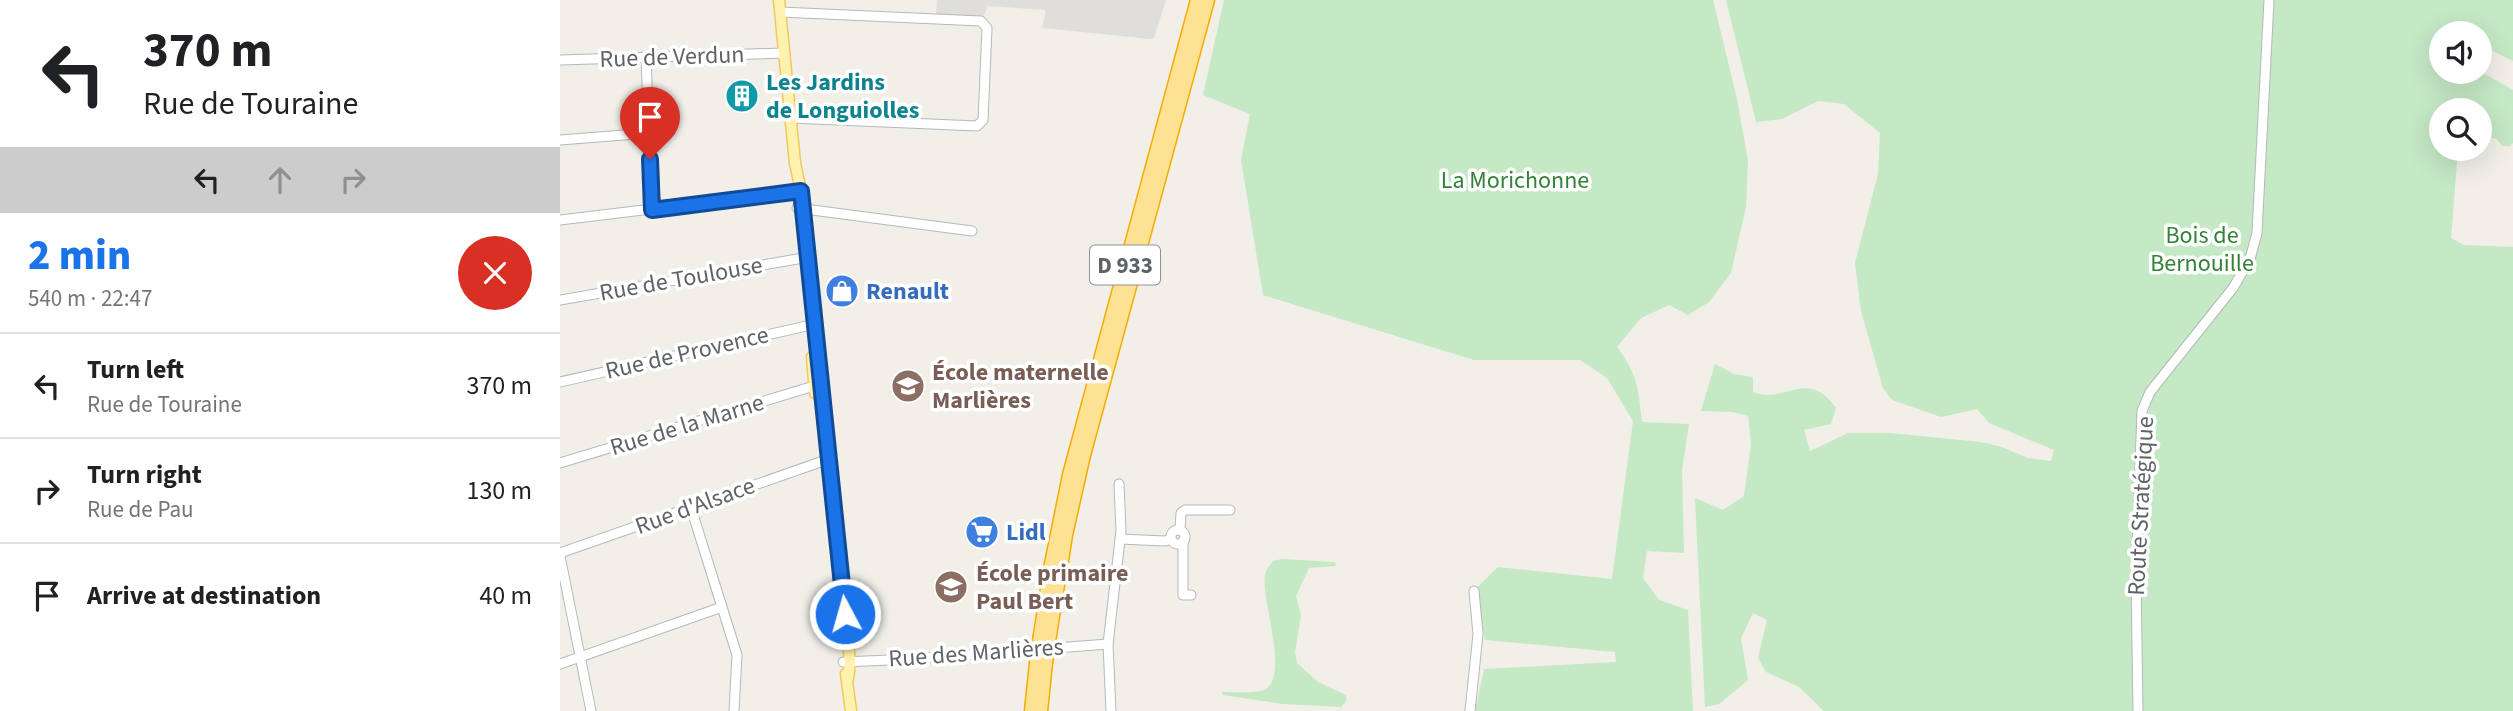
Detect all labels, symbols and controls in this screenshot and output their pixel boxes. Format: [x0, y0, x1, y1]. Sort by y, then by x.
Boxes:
text: 370 m [143, 16, 272, 86]
map controls [2429, 21, 2492, 161]
button: sound [2429, 21, 2492, 84]
icon: left [28, 28, 119, 119]
street label: Rue de Verdun [599, 37, 745, 77]
place label: Les Jardins de Longuiolles [766, 65, 919, 128]
building icon: Les Jardins de Longuiolles [723, 77, 761, 115]
text: Rue de Touraine [143, 81, 358, 127]
pin [620, 87, 680, 159]
icon: arrive [631, 98, 669, 136]
button: search [2429, 98, 2492, 161]
icon: left [188, 161, 226, 199]
icon: ahead [261, 161, 299, 199]
icon: right [334, 161, 372, 199]
park label: La Morichonne [1441, 163, 1589, 198]
park label: Bois de Bernouille [2150, 218, 2254, 281]
text: 2 min [28, 226, 131, 286]
button: close [458, 236, 532, 310]
road number: D 933 [1090, 246, 1160, 284]
street label: Rue de Toulouse [597, 247, 765, 311]
shop icon: Renault [823, 272, 861, 310]
place label: Renault [866, 274, 949, 309]
text: 540 m · 22:47 [28, 282, 152, 315]
street label: Rue de Provence [602, 317, 772, 389]
text: Turn left [87, 351, 184, 388]
place label: École maternelle Marlières [932, 355, 1109, 418]
icon: left [28, 367, 66, 405]
text: 370 m [466, 367, 532, 404]
school or university icon: École maternelle Marlières [889, 367, 927, 405]
street label: Rue de la Marne [606, 385, 768, 465]
text: Rue de Touraine [87, 388, 242, 421]
street label: Route Stratégique [2119, 415, 2163, 597]
text: Turn right [87, 456, 202, 493]
street label: Rue d'Alsace [630, 468, 760, 544]
icon: right [28, 472, 66, 510]
text: 130 m [466, 472, 532, 509]
text: Rue de Pau [87, 493, 194, 526]
supermarket icon: Lidl [963, 513, 1001, 551]
place label: Lidl [1006, 515, 1046, 550]
place label: École primaire Paul Bert [976, 556, 1128, 619]
school or university icon: École primaire Paul Bert [932, 568, 970, 606]
icon: arrive [28, 577, 66, 615]
text: Arrive at destination [87, 577, 321, 614]
text: 40 m [479, 577, 532, 614]
position arrow [808, 577, 882, 651]
street label: Rue des Marlières [887, 629, 1065, 677]

